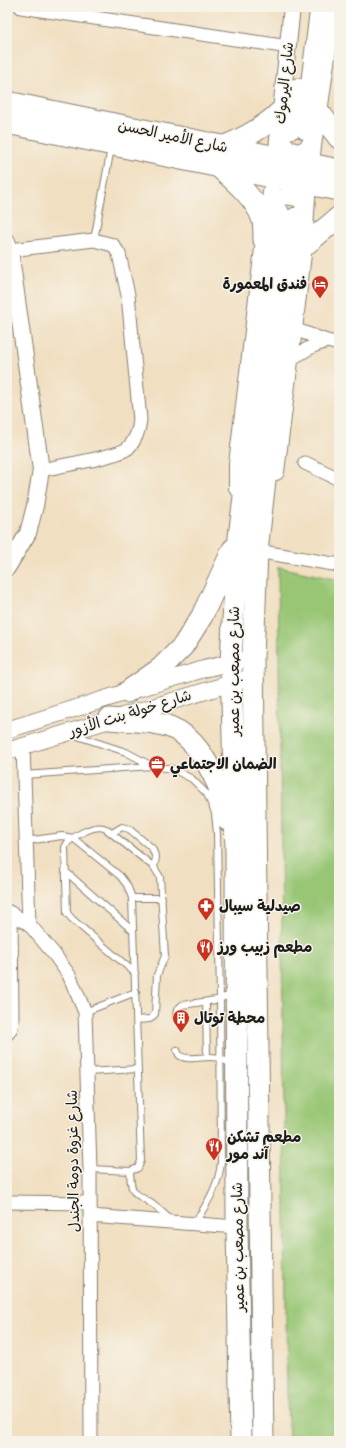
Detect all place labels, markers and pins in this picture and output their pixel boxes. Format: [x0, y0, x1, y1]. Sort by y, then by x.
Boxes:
hotel icon: فندق المعمورة [310, 274, 330, 299]
place label: فندق المعمورة [222, 276, 307, 295]
office icon: الضمان الاجتماعي [147, 754, 167, 779]
place label: الضمان الاجتماعي [170, 757, 277, 778]
pharmacy icon: صيدلية سيبال [196, 896, 216, 921]
place label: صيدلية سيبال [219, 898, 301, 917]
restaurant icon: مطعم زبيب ورز [195, 937, 215, 962]
place label: مطعم زبيب ورز [216, 940, 312, 958]
building icon: محطة توتال [171, 1008, 191, 1033]
place label: محطة توتال [194, 1010, 265, 1029]
place label: مطعم تشكن آند مور [225, 1130, 301, 1165]
restaurant icon: مطعم تشكن آند مور [204, 1136, 224, 1161]

